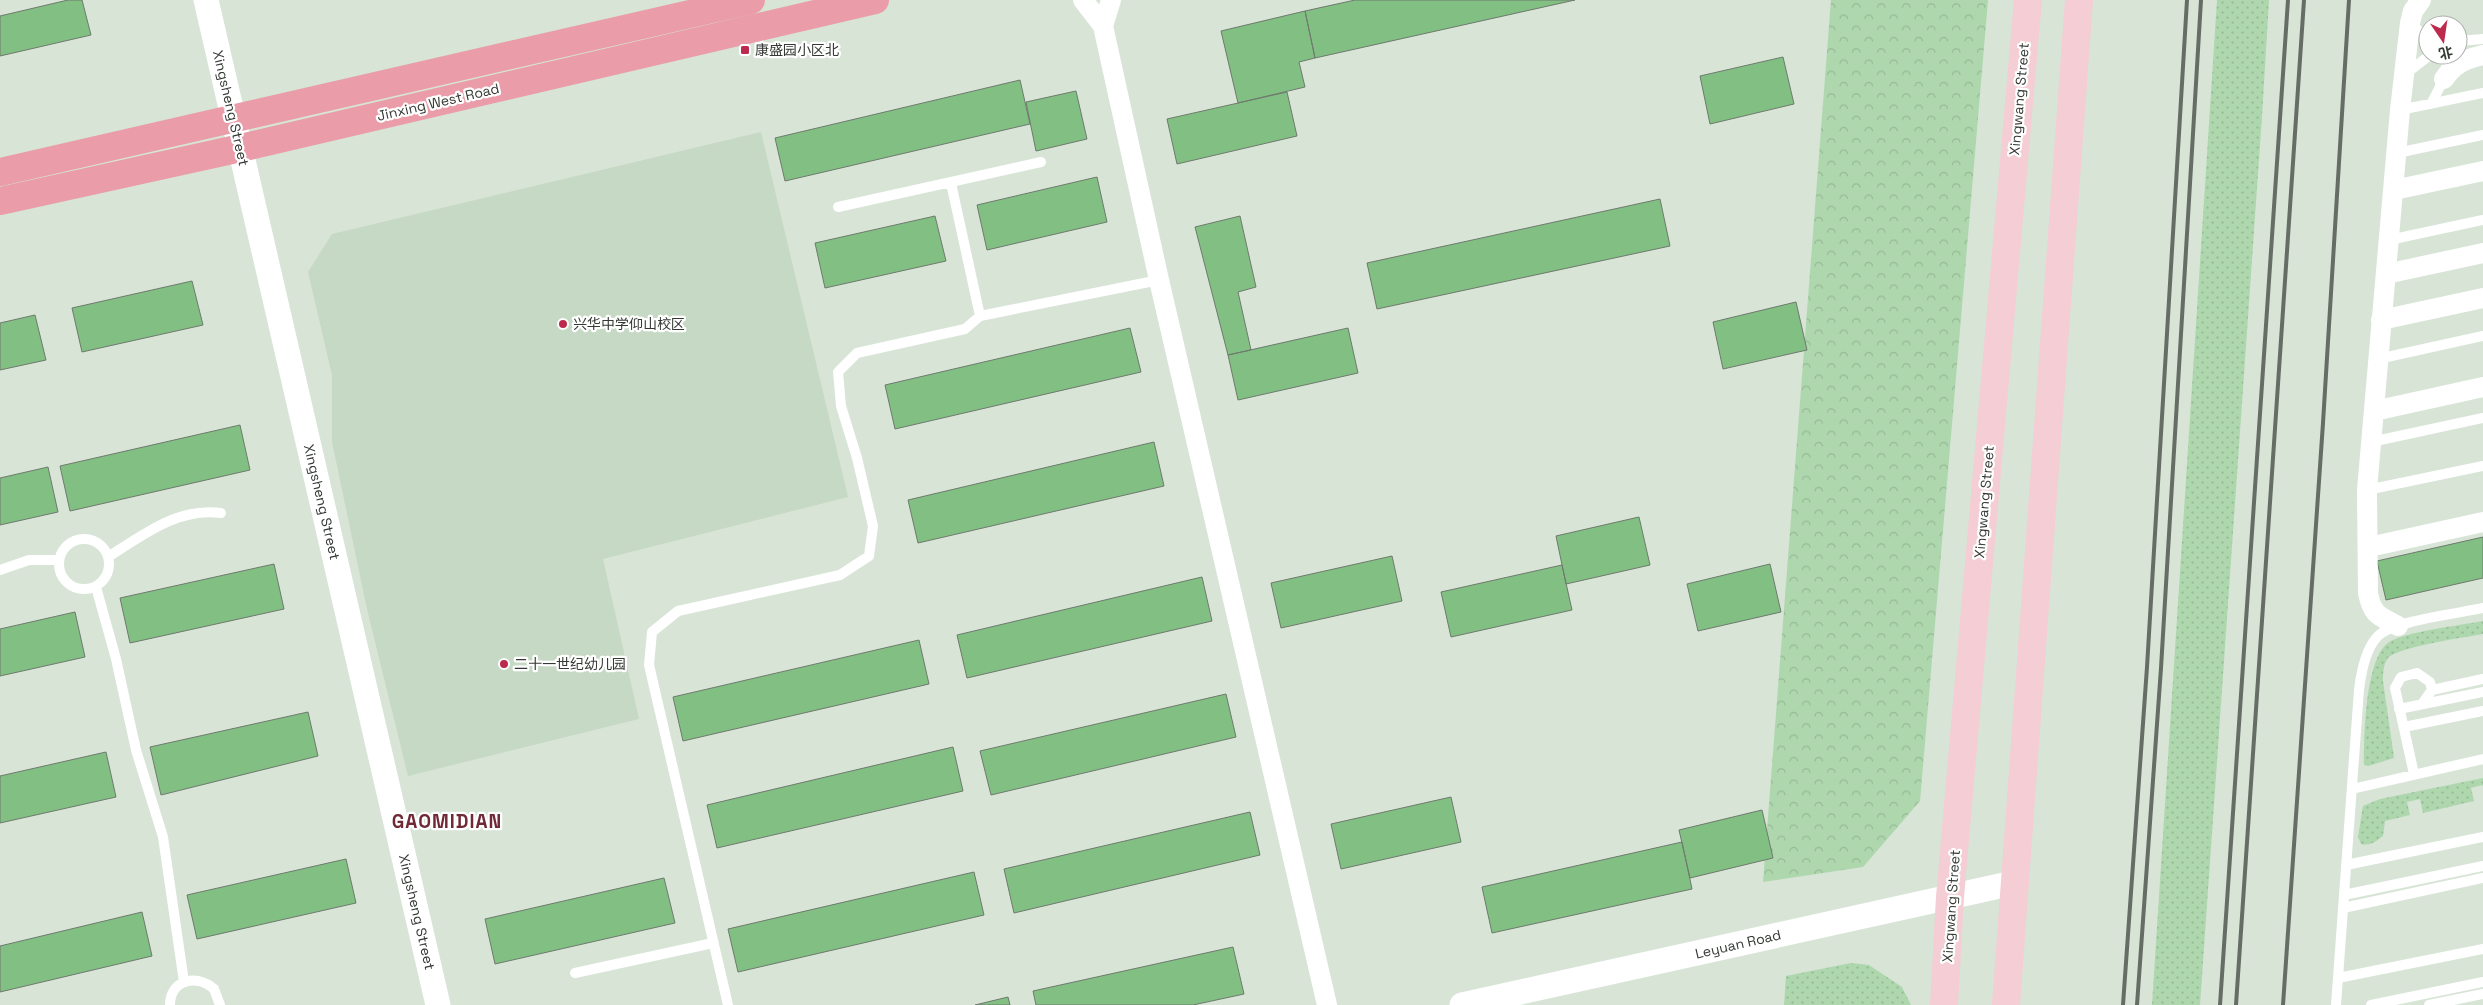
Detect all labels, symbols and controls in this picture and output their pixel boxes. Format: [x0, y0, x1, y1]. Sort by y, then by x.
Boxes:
north arrow [2418, 15, 2468, 65]
place label: 康盛园小区北 [755, 41, 839, 59]
street label: Xingwang Street [2005, 42, 2033, 156]
text: 北 [2437, 42, 2455, 63]
marker: 康盛园小区北 [739, 44, 751, 56]
street label: Xingsheng Street [209, 48, 253, 168]
street label: Jinxing West Road [375, 79, 501, 125]
place label: 兴华中学仰山校区 [573, 315, 685, 333]
marker: 兴华中学仰山校区 [557, 318, 569, 330]
street label: Xingsheng Street [300, 442, 344, 562]
street label: Xingwang Street [1970, 445, 1998, 559]
place label: 二十一世纪幼儿园 [514, 655, 626, 673]
marker: 二十一世纪幼儿园 [498, 658, 510, 670]
district label: GAOMIDIAN [392, 809, 502, 834]
street label: Xingwang Street [1938, 849, 1964, 963]
street label: Xingsheng Street [395, 852, 439, 972]
street label: Leyuan Road [1693, 925, 1783, 963]

